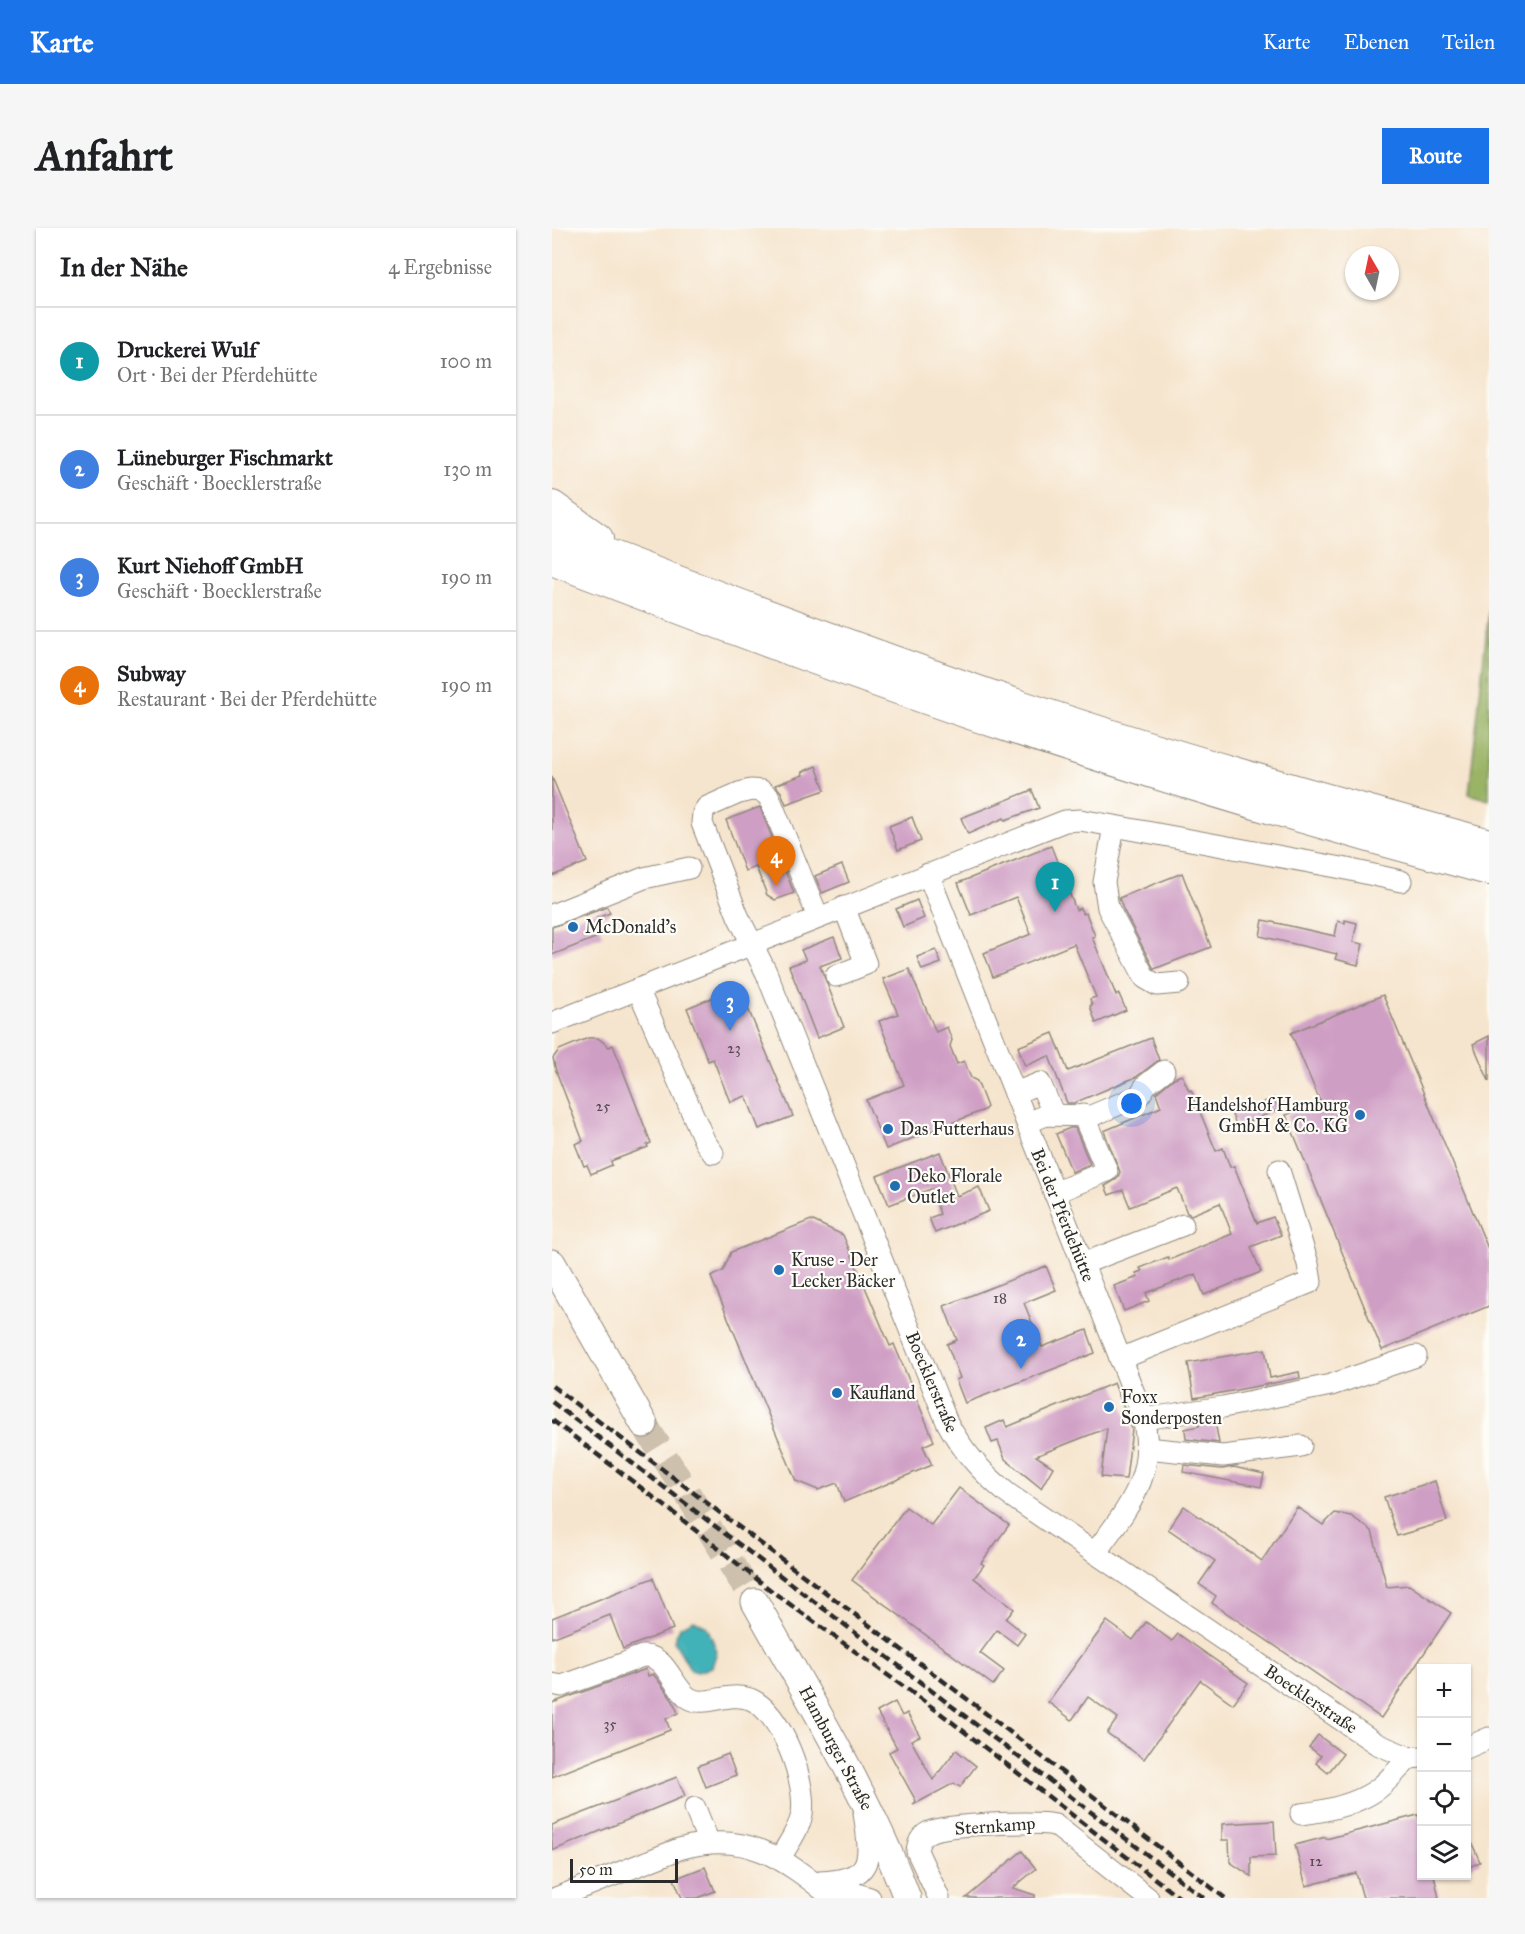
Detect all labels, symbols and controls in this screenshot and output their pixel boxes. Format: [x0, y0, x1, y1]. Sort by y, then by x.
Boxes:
text: Karte [30, 25, 94, 60]
text: Karte [1263, 29, 1311, 55]
text: Ebenen [1344, 29, 1409, 55]
text: Teilen [1442, 29, 1495, 55]
button: Route [1382, 128, 1489, 184]
text: Anfahrt [36, 130, 173, 182]
north arrow [1345, 246, 1399, 300]
text: In der Nähe [60, 251, 188, 283]
text: 4 Ergebnisse [388, 255, 492, 279]
text: Druckerei Wulf [117, 336, 257, 363]
text: 1 [76, 349, 83, 373]
text: 100 m [440, 349, 492, 373]
text: Ort · Bei der Pferdehütte [117, 363, 317, 387]
text: Lüneburger Fischmarkt [117, 444, 333, 471]
text: 2 [75, 457, 84, 481]
text: 130 m [443, 457, 492, 481]
text: Geschäft · Boecklerstraße [117, 471, 322, 495]
text: Kurt Niehoff GmbH [117, 552, 303, 579]
text: 3 [76, 565, 84, 589]
text: 190 m [441, 565, 492, 589]
text: Geschäft · Boecklerstraße [117, 579, 322, 603]
text: Subway [117, 660, 186, 687]
text: 4 [74, 673, 85, 697]
text: 190 m [441, 673, 492, 697]
text: Restaurant · Bei der Pferdehütte [117, 687, 377, 711]
pin: 4 [756, 836, 796, 886]
pin: 1 [1036, 862, 1074, 912]
place label: McDonald's [585, 916, 676, 938]
marker: McDonald's [566, 920, 580, 934]
pin: 3 [710, 982, 750, 1031]
house number: 23 [727, 1039, 741, 1057]
your location [1117, 1089, 1146, 1118]
place label: Handelshof Hamburg GmbH & Co. KG [1186, 1094, 1349, 1137]
house number: 25 [596, 1097, 610, 1115]
marker: Handelshof Hamburg GmbH & Co. KG [1353, 1108, 1367, 1122]
place label: Das Futterhaus [900, 1118, 1014, 1140]
marker: Das Futterhaus [881, 1122, 895, 1136]
street label: Bei der Pferdehütte [1026, 1145, 1100, 1285]
place label: Deko Florale Outlet [907, 1165, 1002, 1208]
marker: Deko Florale Outlet [888, 1179, 902, 1193]
place label: Kruse - Der Lecker Bäcker [791, 1249, 896, 1292]
marker: Kruse - Der Lecker Bäcker [772, 1263, 786, 1277]
house number: 18 [993, 1289, 1007, 1307]
pin: 2 [1002, 1320, 1040, 1369]
street label: Boecklerstraße [901, 1328, 963, 1436]
place label: Kaufland [849, 1382, 916, 1404]
marker: Kaufland [830, 1386, 844, 1400]
place label: Foxx Sonderposten [1121, 1386, 1222, 1429]
marker: Foxx Sonderposten [1102, 1400, 1116, 1414]
street label: Boecklerstraße [1260, 1660, 1362, 1738]
map controls [1417, 1664, 1471, 1880]
button: + [1417, 1664, 1471, 1718]
street label: Hamburger Straße [793, 1682, 878, 1814]
house number: 35 [604, 1715, 617, 1733]
button: − [1417, 1718, 1471, 1772]
button: locate [1417, 1772, 1471, 1826]
street label: Sternkamp [954, 1812, 1036, 1840]
button: layers [1417, 1826, 1471, 1880]
house number: 12 [1309, 1852, 1323, 1870]
scale bar [570, 1856, 678, 1884]
text: 50 m [579, 1860, 613, 1879]

